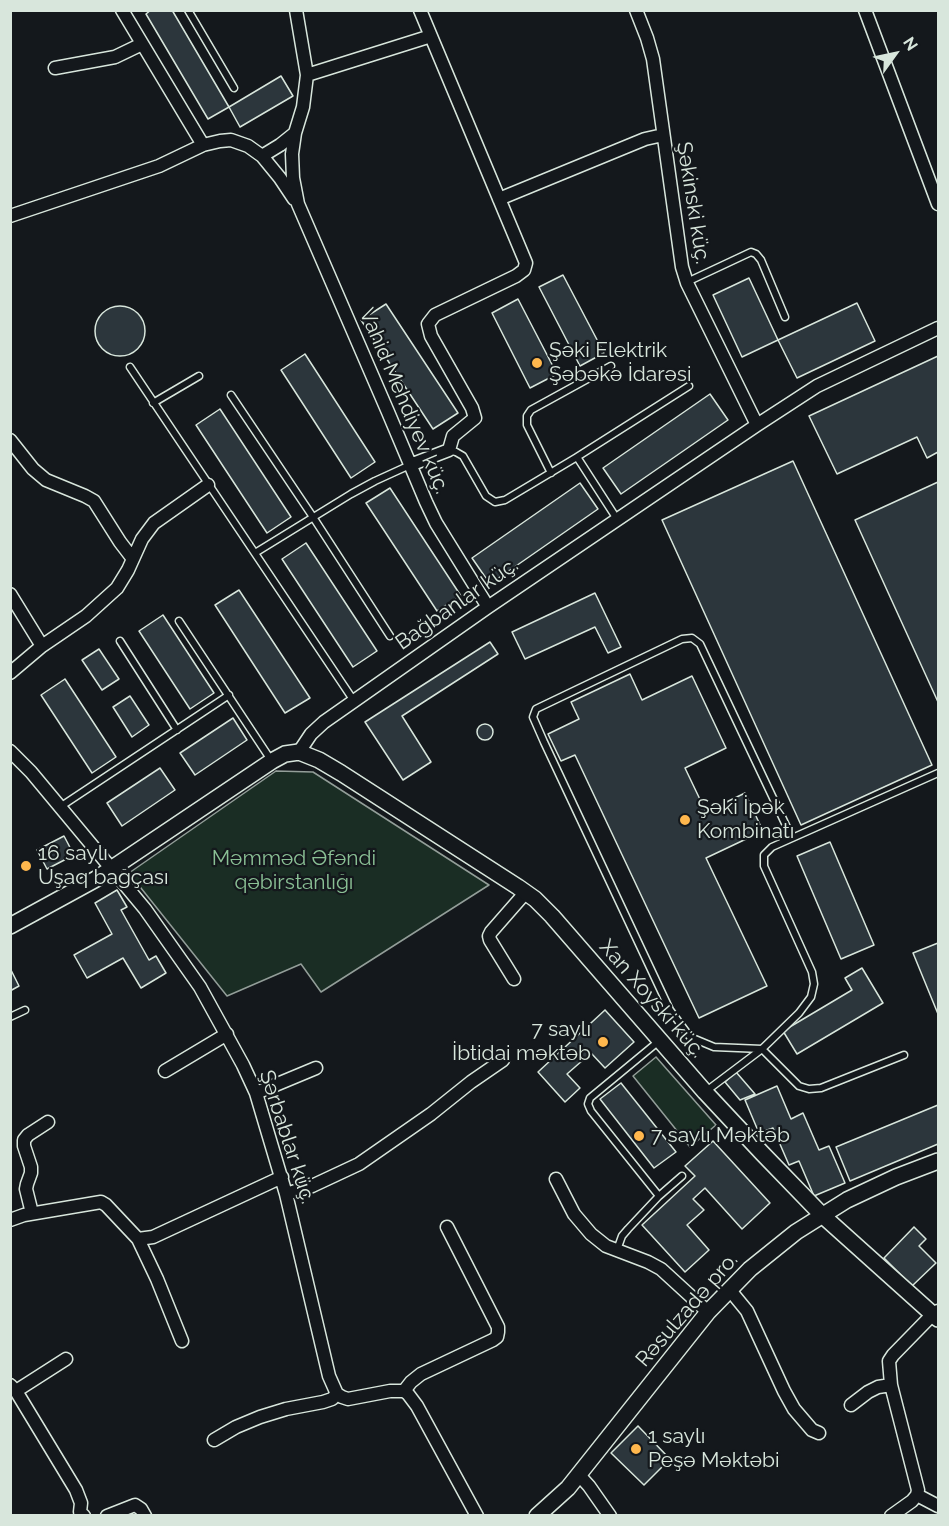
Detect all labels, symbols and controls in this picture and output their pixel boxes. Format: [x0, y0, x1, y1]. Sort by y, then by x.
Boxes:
north arrow [865, 24, 925, 84]
text: N [899, 34, 922, 54]
street label: Şəkinski küç. [671, 140, 715, 266]
street label: Vahid Mehdiyev küç. [354, 305, 454, 497]
place label: Şəki Elektrik Şəbəkə İdarəsi [549, 338, 691, 388]
marker: Şəki Elektrik Şəbəkə İdarəsi [530, 356, 544, 370]
street label: Bağbanlar küç. [391, 552, 523, 656]
place label: Şəki İpək Kombinatı [697, 795, 794, 845]
marker: Şəki İpək Kombinatı [678, 813, 692, 827]
place label: 16 saylı Uşaq bağçası [38, 841, 169, 891]
park label: Məmməd Əfəndi qəbirstanlığı [212, 846, 376, 896]
marker: 16 saylı Uşaq bağçası [19, 859, 33, 873]
street label: Xan Xoyski küç. [594, 935, 710, 1063]
place label: 7 saylı İbtidai məktəb [452, 1017, 591, 1067]
marker: 7 saylı İbtidai məktəb [596, 1035, 610, 1049]
street label: Şərbablar küç. [254, 1067, 320, 1207]
place label: 7 saylı Məktəb [651, 1123, 790, 1149]
marker: 7 saylı Məktəb [632, 1129, 646, 1143]
street label: Rəsulzadə pro. [631, 1248, 743, 1372]
place label: 1 saylı Peşə Məktəbi [648, 1424, 780, 1474]
marker: 1 saylı Peşə Məktəbi [629, 1442, 643, 1456]

